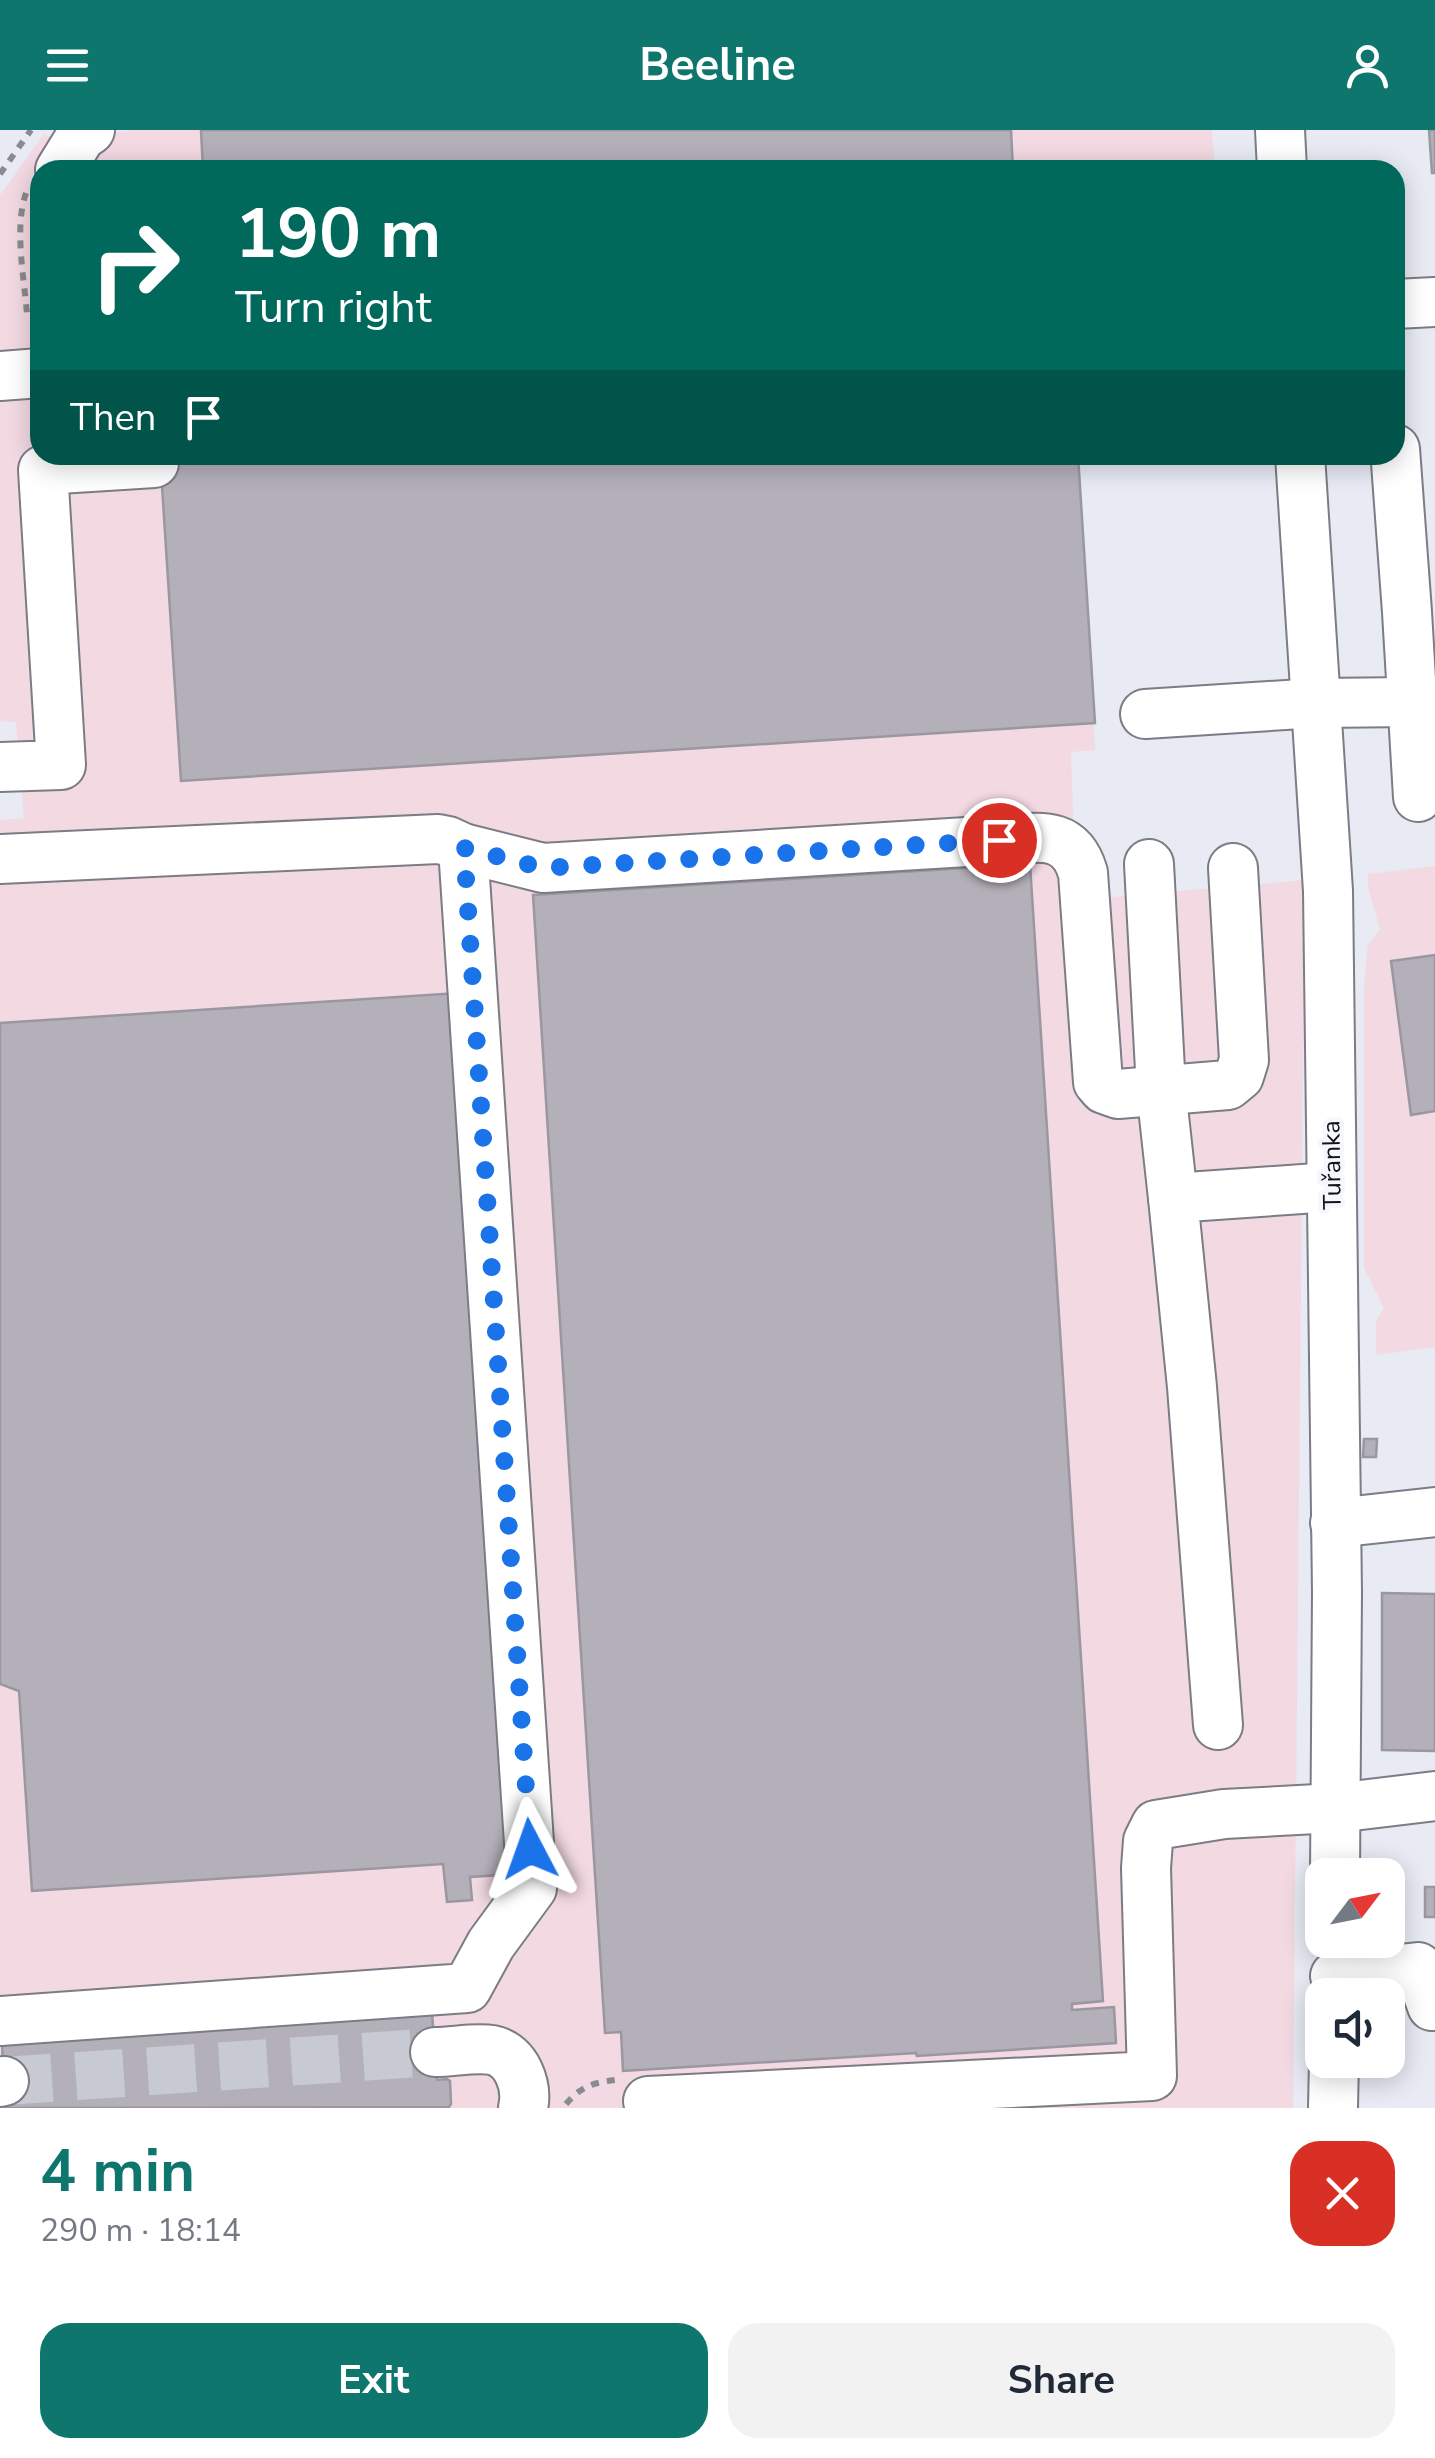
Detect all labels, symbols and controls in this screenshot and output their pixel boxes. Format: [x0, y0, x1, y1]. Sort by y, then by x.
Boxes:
text: Beeline [639, 35, 796, 96]
icon: menu [40, 38, 95, 93]
icon: person [1340, 38, 1395, 93]
text: 190 m [235, 186, 441, 282]
icon: right [70, 200, 200, 330]
text: Turn right [235, 277, 432, 338]
icon: arrive [176, 390, 231, 445]
text: Then [70, 392, 156, 443]
pin [957, 798, 1042, 883]
icon: arrive [972, 813, 1027, 868]
street label: Tuřanka [1314, 1120, 1350, 1210]
position arrow [478, 1797, 582, 1901]
north arrow [1305, 1858, 1405, 1958]
map controls [1305, 1858, 1405, 2078]
button: sound [1305, 1978, 1405, 2078]
text: 4 min [40, 2130, 195, 2212]
button: close [1290, 2141, 1395, 2246]
text: 290 m · 18:14 [40, 2209, 241, 2252]
button: Exit [40, 2323, 708, 2438]
button: Share [728, 2323, 1395, 2438]

